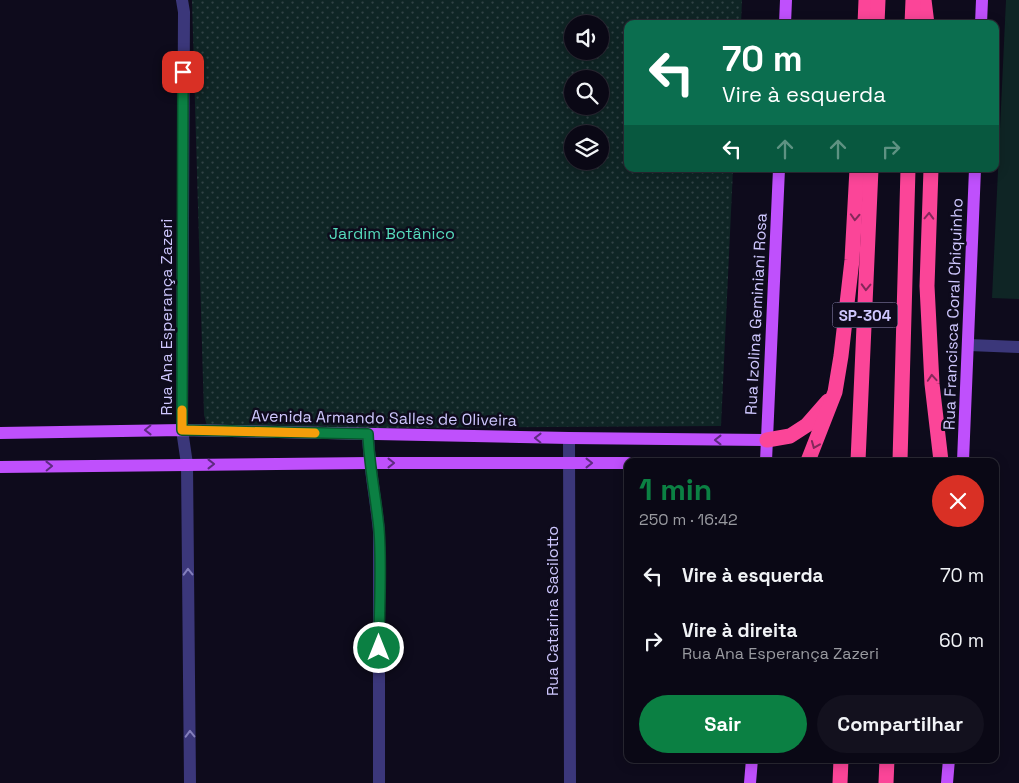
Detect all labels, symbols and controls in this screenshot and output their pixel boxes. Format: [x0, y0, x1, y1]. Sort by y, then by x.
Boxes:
map controls [564, 15, 609, 170]
button: sound [564, 15, 609, 60]
text: 70 m [722, 37, 803, 81]
icon: left [639, 40, 704, 105]
pin [162, 51, 204, 93]
icon: arrive [169, 58, 197, 86]
button: search [564, 70, 609, 115]
text: Vire à esquerda [722, 80, 886, 108]
button: layers [564, 125, 609, 170]
icon: left [718, 135, 746, 163]
icon: ahead [771, 135, 799, 163]
icon: ahead [824, 135, 852, 163]
icon: right [877, 135, 905, 163]
street label: Rua Francisca Coral Chiquinho [938, 198, 968, 430]
one-way arrow [924, 211, 935, 219]
street label: Rua Izolina Geminiani Rosa [740, 213, 772, 415]
one-way arrow [849, 214, 860, 222]
street label: Rua Ana Esperança Zazeri [156, 219, 177, 415]
park label: Jardim Botânico [329, 223, 455, 244]
one-way arrow [860, 284, 871, 292]
road number: SP-304 [832, 302, 898, 328]
one-way arrow [926, 374, 937, 382]
street label: Avenida Armando Salles de Oliveira [251, 405, 517, 431]
one-way arrow [144, 425, 152, 435]
one-way arrow [534, 433, 542, 443]
one-way arrow [714, 435, 722, 445]
one-way arrow [810, 440, 821, 449]
one-way arrow [388, 458, 395, 468]
one-way arrow [585, 458, 593, 468]
one-way arrow [208, 459, 215, 469]
one-way arrow [45, 461, 53, 471]
text: 1 min [639, 470, 712, 509]
button: close [932, 475, 984, 527]
text: 250 m · 16:42 [639, 509, 738, 530]
street label: Rua Catarina Sacilotto [542, 526, 563, 696]
icon: left [639, 562, 667, 590]
text: Vire à esquerda [682, 563, 824, 588]
text: 70 m [940, 563, 984, 588]
one-way arrow [183, 568, 193, 576]
text: Vire à direita [682, 618, 798, 643]
position arrow [352, 621, 404, 673]
icon: right [639, 627, 667, 655]
text: 60 m [939, 628, 984, 653]
text: Rua Ana Esperança Zazeri [682, 643, 879, 664]
button: Sair [639, 695, 807, 753]
button: Compartilhar [817, 695, 984, 753]
one-way arrow [184, 730, 195, 738]

